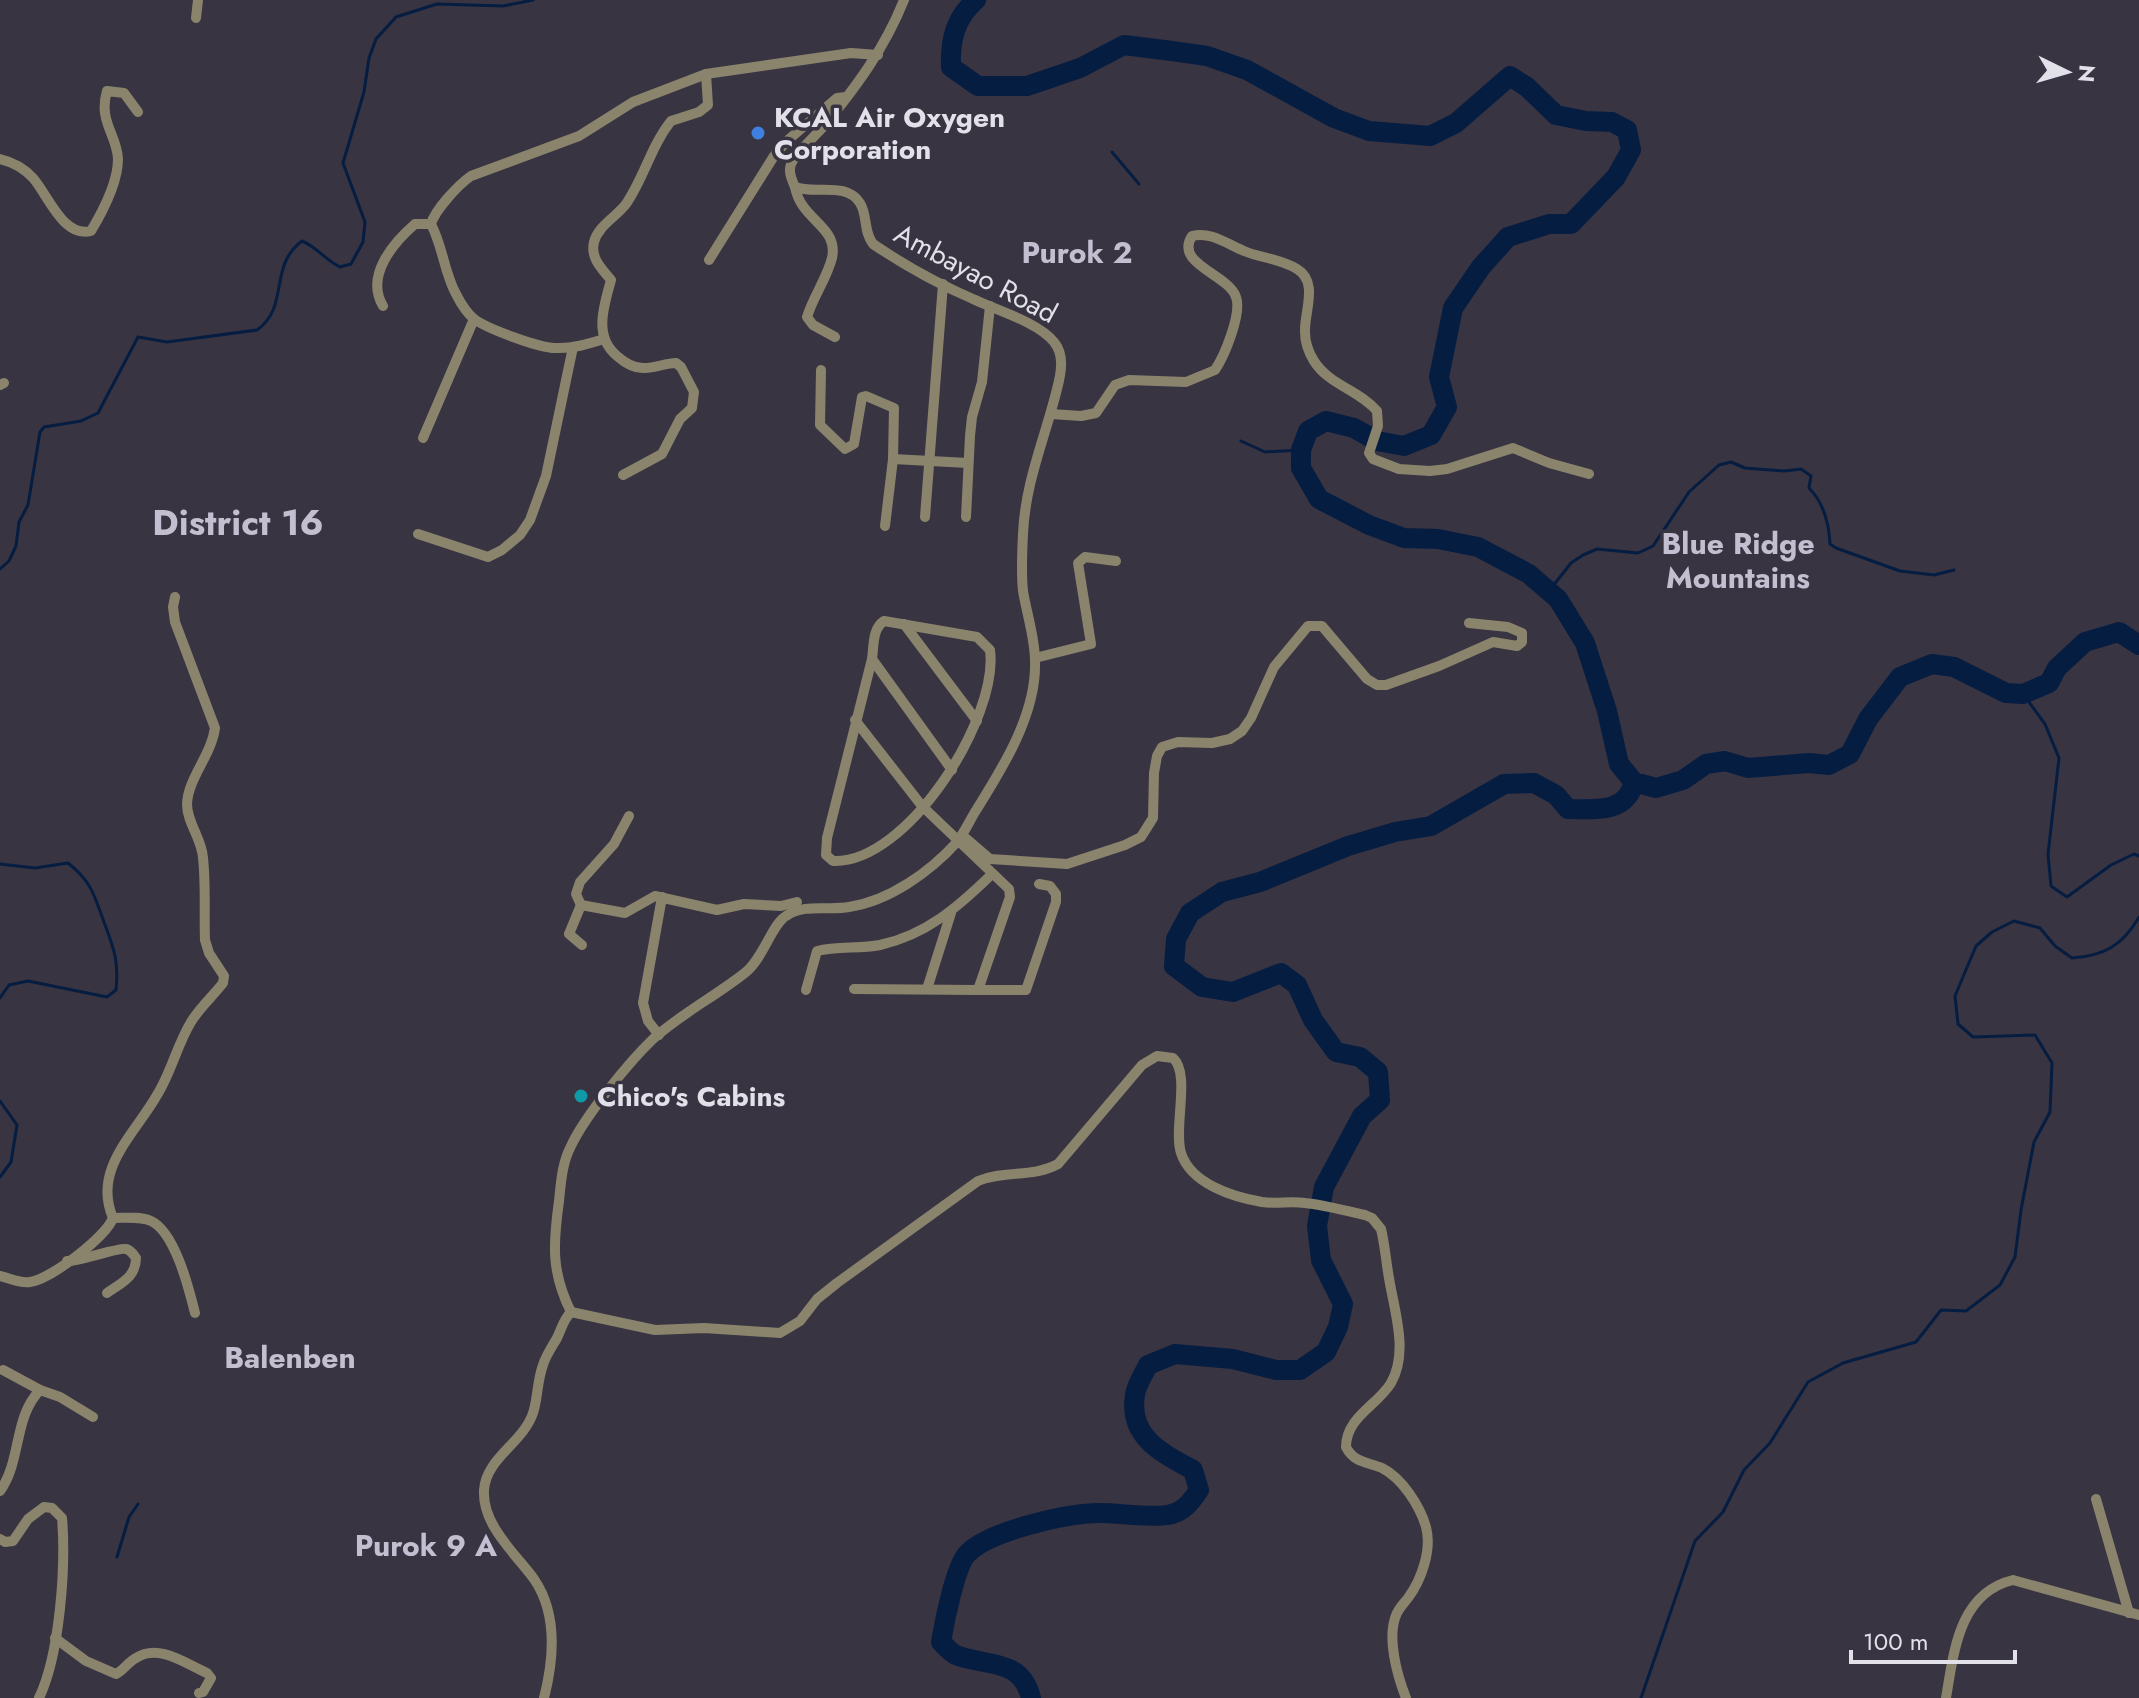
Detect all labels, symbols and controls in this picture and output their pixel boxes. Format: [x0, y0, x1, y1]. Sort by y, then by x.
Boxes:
north arrow [2027, 32, 2107, 112]
text: N [2070, 64, 2104, 84]
place label: KCAL Air Oxygen Corporation [774, 97, 1005, 170]
marker: KCAL Air Oxygen Corporation [749, 124, 767, 142]
street label: Ambayao Road [887, 213, 1065, 334]
district label: Purok 2 [1022, 231, 1132, 274]
district label: District 16 [152, 496, 324, 548]
district label: Blue Ridge Mountains [1661, 522, 1815, 599]
place label: Chico's Cabins [597, 1076, 786, 1117]
marker: Chico's Cabins [572, 1087, 590, 1105]
district label: Balenben [224, 1336, 356, 1379]
district label: Purok 9 A [355, 1524, 498, 1567]
scale bar [1851, 1614, 2015, 1664]
text: 100 m [1863, 1624, 1929, 1659]

